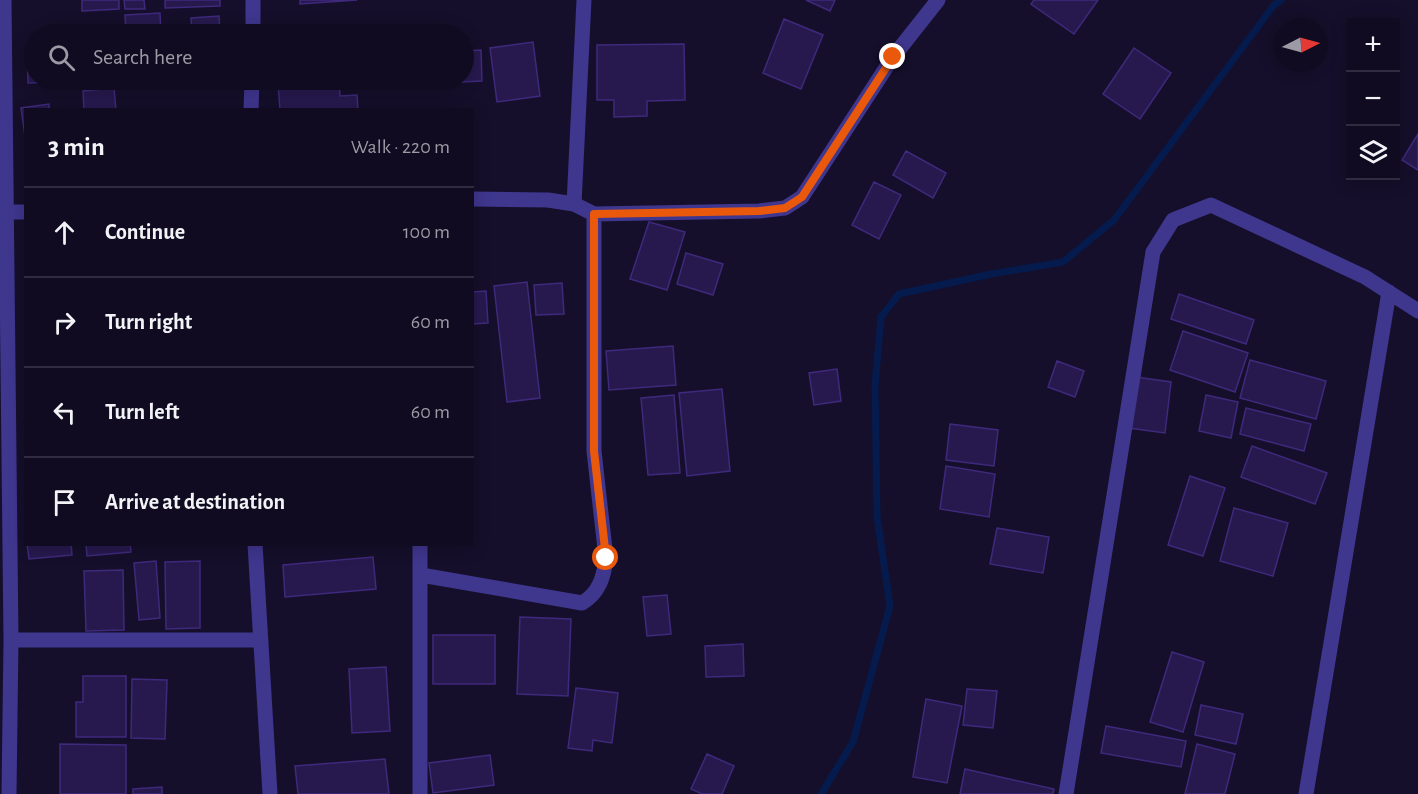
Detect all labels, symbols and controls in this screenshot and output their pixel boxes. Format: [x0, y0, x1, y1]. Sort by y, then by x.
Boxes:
north arrow [1274, 18, 1328, 72]
map controls [1346, 18, 1400, 180]
button: + [1346, 18, 1400, 72]
search box [24, 24, 474, 90]
icon: search [45, 41, 78, 74]
route end [879, 43, 905, 69]
text: Search here [93, 46, 192, 68]
button: − [1346, 72, 1400, 126]
button: layers [1346, 126, 1400, 180]
text: 3 min [48, 134, 105, 160]
text: Walk · 220 m [351, 137, 450, 157]
icon: ahead [48, 216, 81, 249]
text: Continue [105, 221, 185, 243]
text: 100 m [403, 222, 450, 242]
icon: right [48, 306, 81, 339]
text: Turn right [105, 311, 192, 333]
text: 60 m [411, 312, 450, 332]
icon: left [48, 396, 81, 429]
text: Turn left [105, 401, 179, 423]
text: 60 m [411, 402, 450, 422]
icon: arrive [48, 486, 81, 519]
text: Arrive at destination [105, 491, 285, 513]
route start [592, 544, 618, 570]

